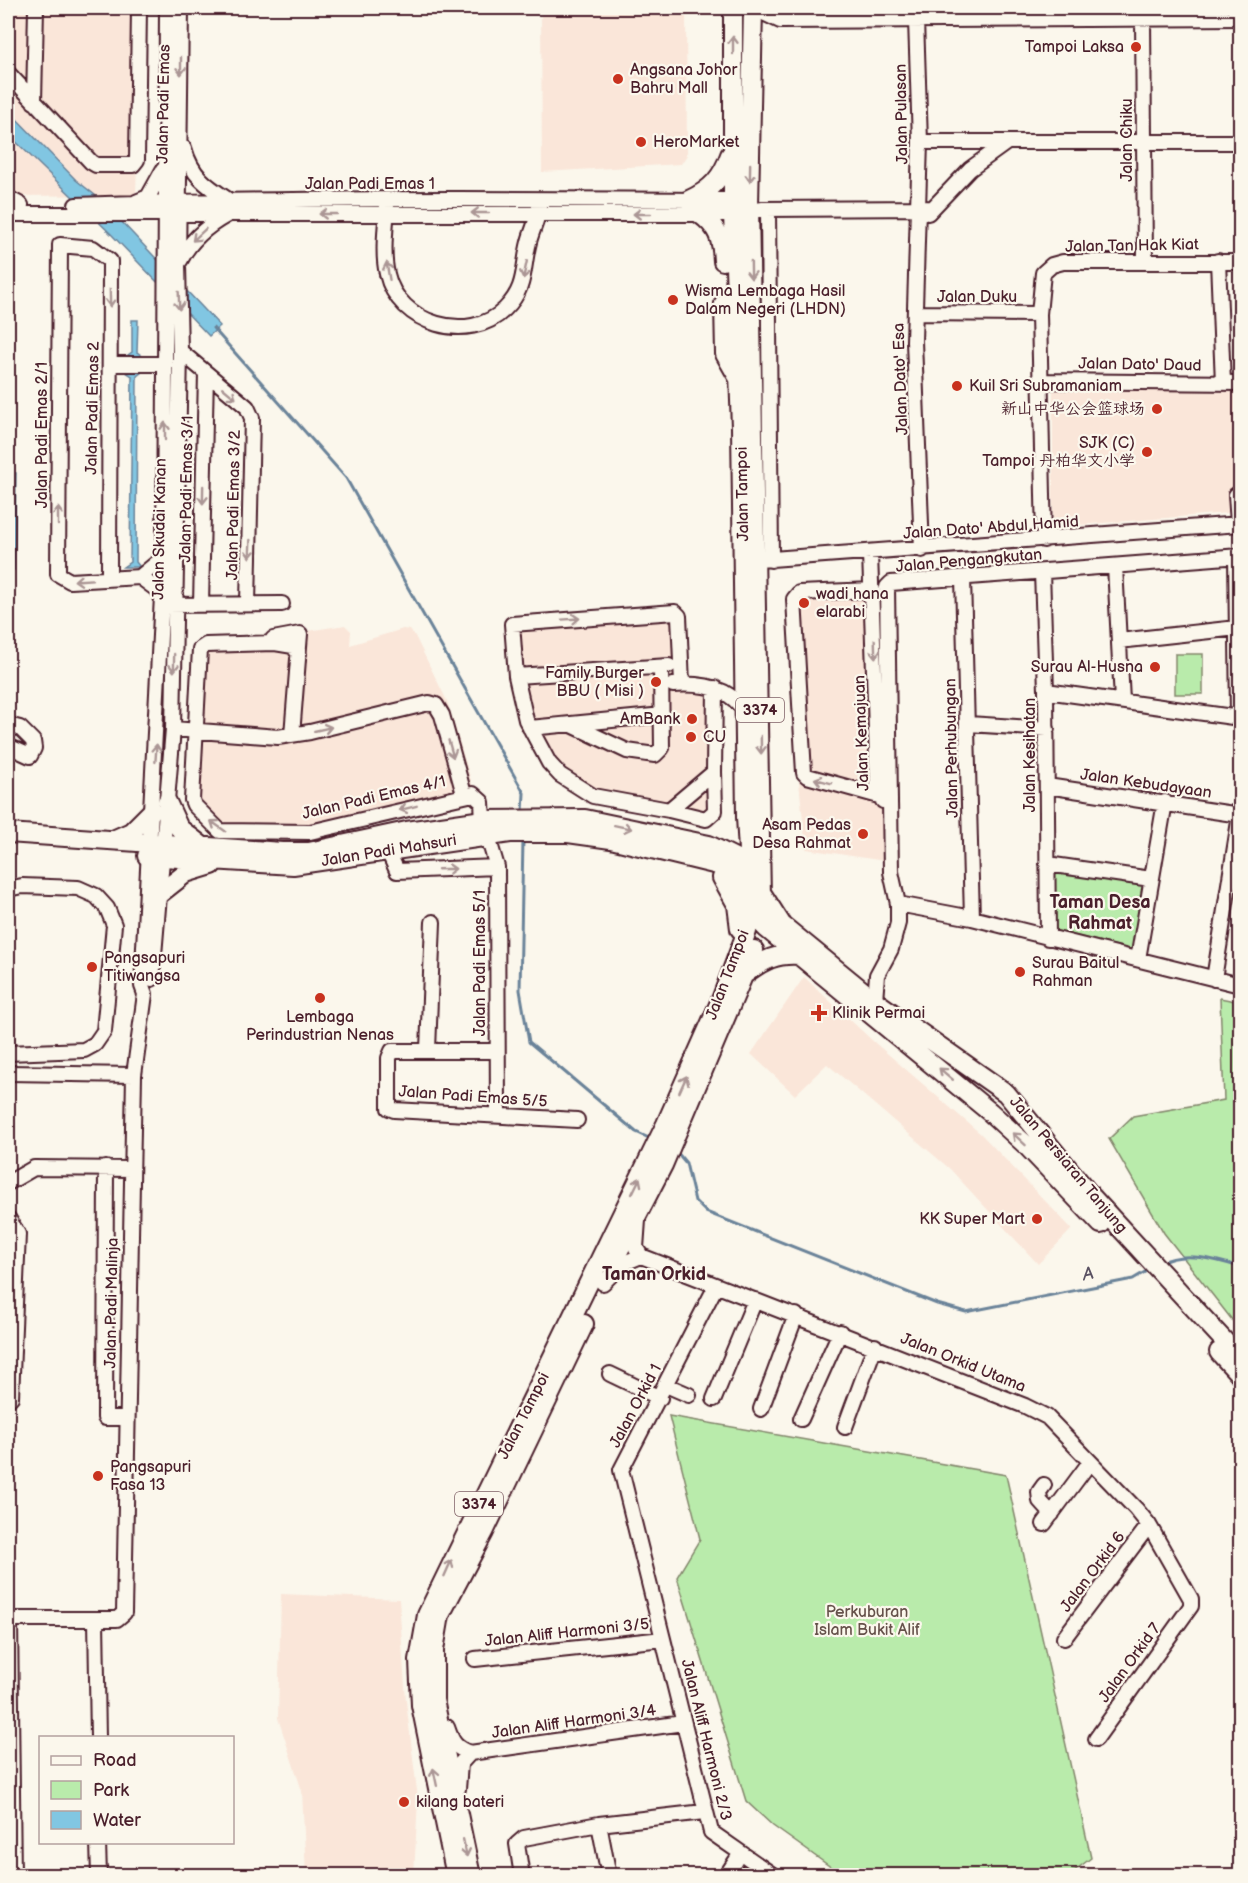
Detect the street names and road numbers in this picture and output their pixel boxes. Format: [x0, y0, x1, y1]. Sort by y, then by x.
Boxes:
street label: Jalan Padi Emas [153, 44, 175, 164]
street label: Jalan Pulasan [892, 64, 912, 164]
street label: Jalan Chiku [1118, 98, 1137, 182]
street label: Jalan Padi Emas 1 [305, 175, 435, 194]
street label: Jalan Tan Hak Kiat [1065, 235, 1199, 257]
street label: Jalan Duku [937, 288, 1017, 307]
street label: Jalan Dato' Esa [890, 323, 912, 435]
street label: Jalan Padi Emas 2 [82, 341, 104, 475]
street label: Jalan Dato' Daud [1078, 354, 1202, 376]
street label: Jalan Padi Emas 2/1 [33, 362, 52, 508]
street label: Jalan Padi Emas 3/1 [176, 415, 198, 563]
street label: Jalan Padi Emas 3/2 [223, 429, 245, 580]
street label: Jalan Tampoi [733, 446, 753, 542]
street label: Jalan Skudai Kanan [149, 458, 171, 600]
street label: Jalan Dato' Abdul Hamid [902, 512, 1080, 544]
street label: Jalan Pengangkutan [895, 545, 1043, 577]
street label: Jalan Kemajuan [850, 675, 874, 791]
street label: Jalan Perhubungan [941, 678, 963, 818]
road number: 3374 [736, 698, 784, 722]
street label: Jalan Kesihatan [1021, 698, 1040, 812]
street label: Jalan Kebudayaan [1079, 765, 1213, 803]
street label: Jalan Padi Emas 4/1 [300, 772, 448, 824]
street label: Jalan Padi Mahsuri [320, 831, 458, 871]
street label: Jalan Padi Emas 5/1 [471, 890, 490, 1036]
street label: Jalan Tampoi [702, 927, 754, 1023]
street label: Jalan Padi Emas 5/5 [398, 1082, 548, 1112]
street label: Jalan Persiaran Tanjung [1005, 1093, 1131, 1237]
street label: Jalan Padi Malinja [101, 1237, 123, 1369]
street label: Jalan Orkid Utama [898, 1329, 1028, 1397]
street label: Jalan Orkid 1 [606, 1361, 666, 1451]
street label: Jalan Tampoi [494, 1369, 554, 1463]
road number: 3374 [455, 1492, 503, 1516]
street label: Jalan Orkid 6 [1057, 1528, 1130, 1616]
street label: Jalan Aliff Harmoni 3/5 [484, 1615, 650, 1651]
street label: Jalan Orkid 7 [1095, 1620, 1165, 1706]
street label: Jalan Aliff Harmoni 2/3 [677, 1657, 735, 1823]
street label: Jalan Aliff Harmoni 3/4 [491, 1701, 658, 1743]

